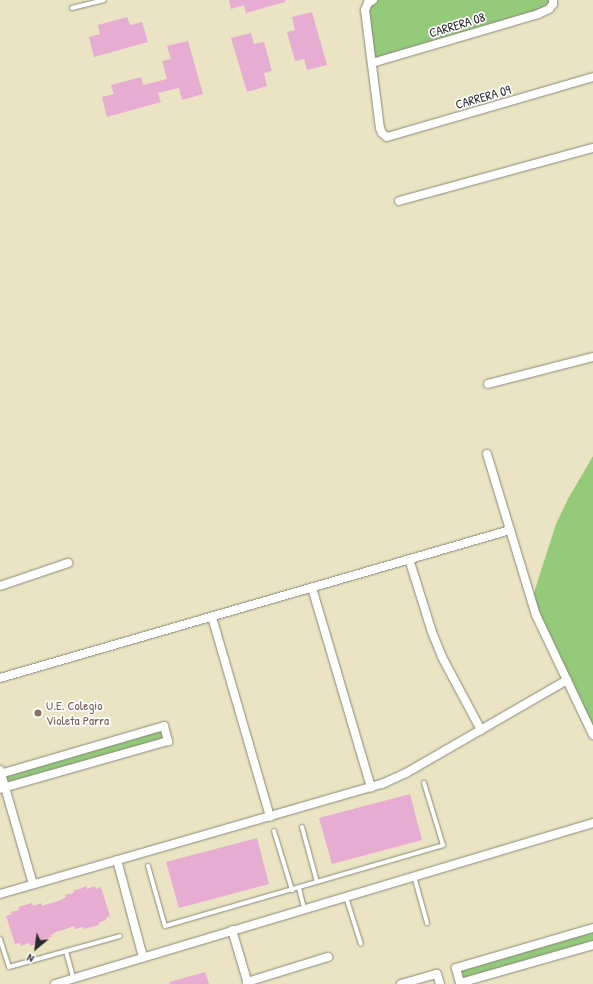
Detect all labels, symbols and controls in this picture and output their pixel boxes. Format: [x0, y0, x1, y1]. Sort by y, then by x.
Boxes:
street label: CARRERA 08 [427, 9, 487, 41]
street label: CARRERA 09 [454, 82, 512, 112]
place label: U.E. Colegio Violeta Parra [46, 698, 109, 729]
marker: U.E. Colegio Violeta Parra [33, 708, 43, 718]
north arrow [16, 928, 56, 968]
text: N [24, 951, 36, 966]

